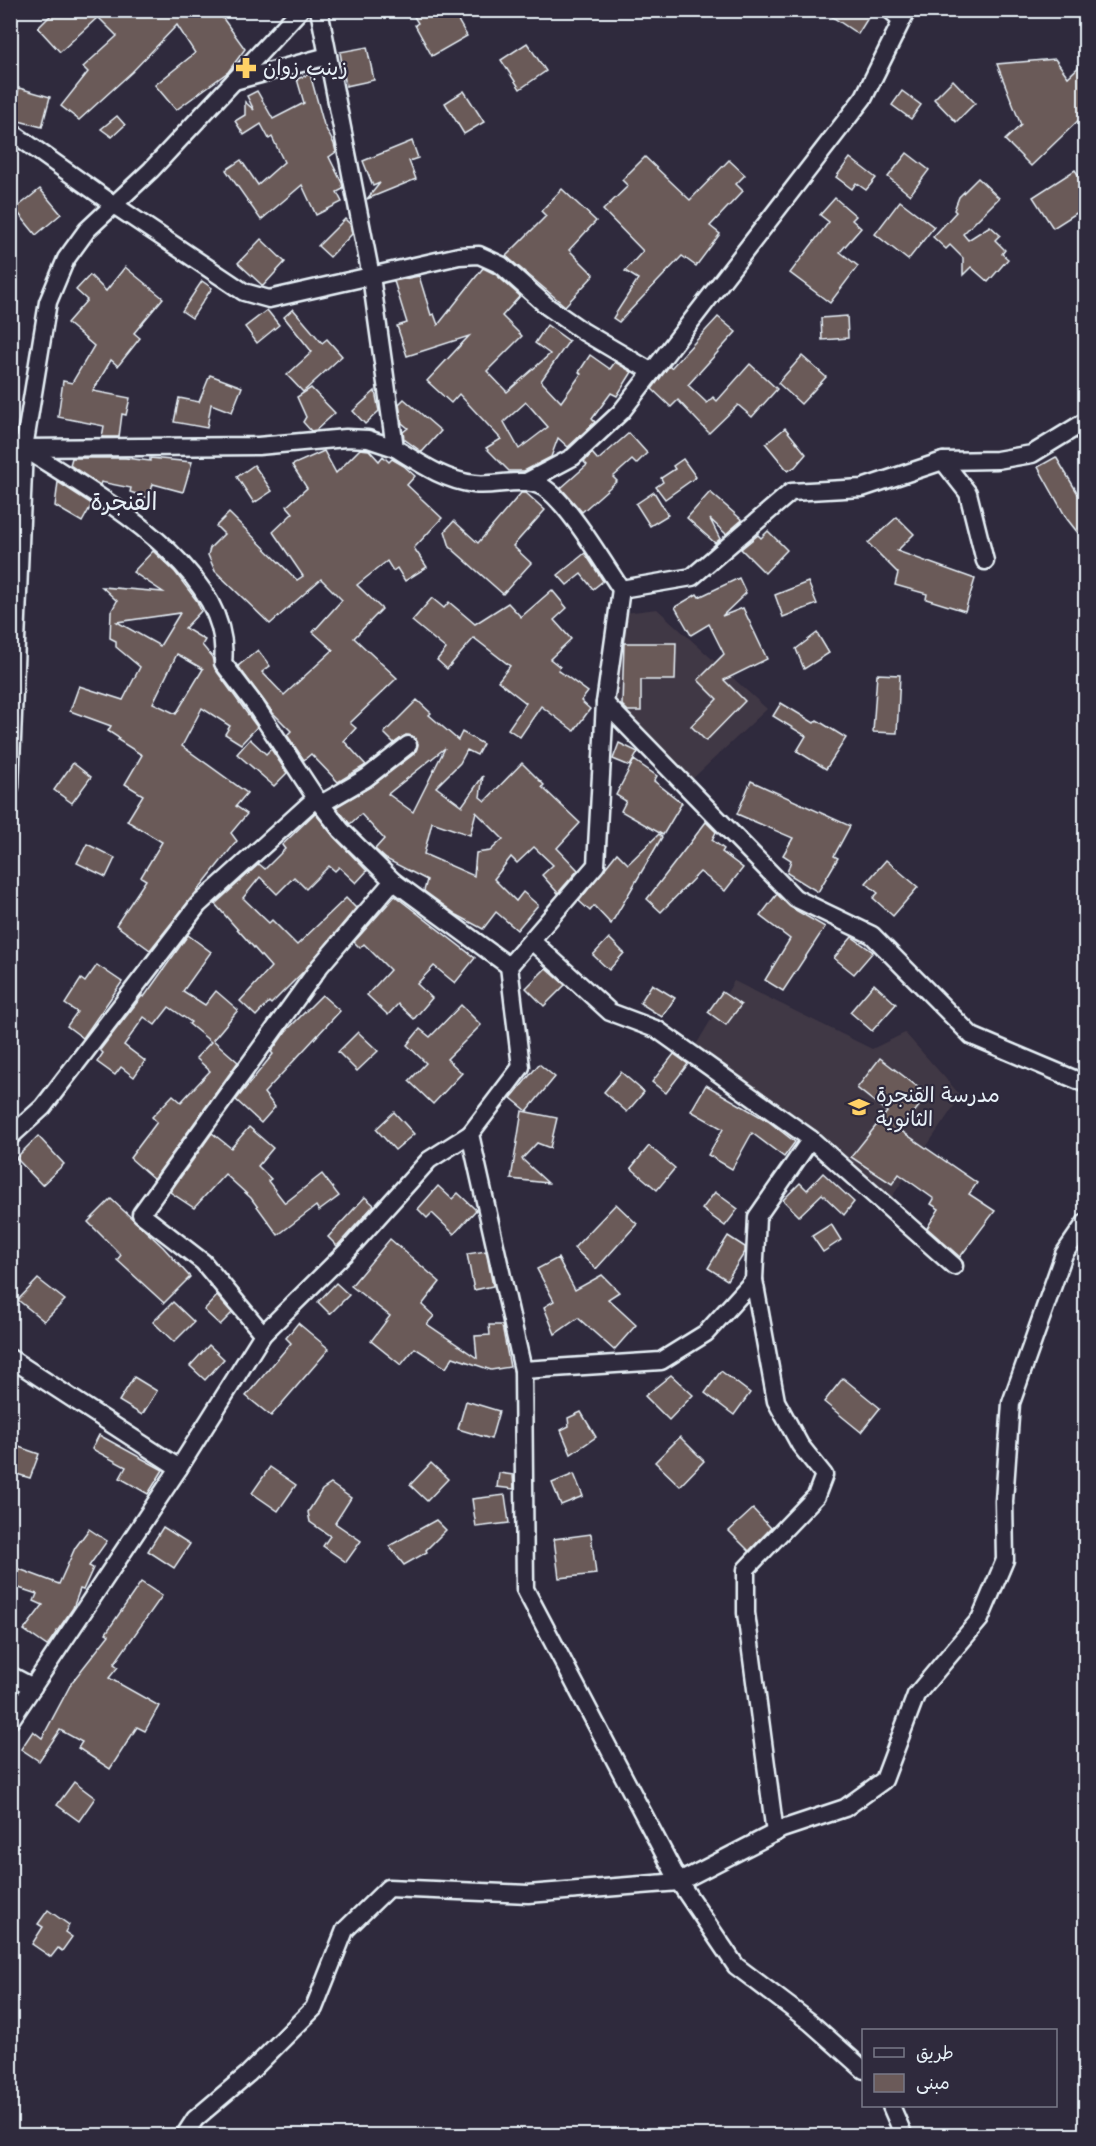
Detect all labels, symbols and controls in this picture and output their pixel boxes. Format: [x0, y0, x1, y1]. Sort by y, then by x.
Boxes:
place label: زينب زوان [263, 50, 348, 82]
pharmacy icon: زينب زوان [234, 56, 258, 80]
district label: القنجرة [91, 482, 157, 518]
place label: مدرسة القنجرة الثانوية [876, 1077, 1000, 1133]
school or university icon: مدرسة القنجرة الثانوية [847, 1095, 871, 1119]
legend [862, 2029, 1057, 2107]
text: طريق [916, 2038, 954, 2065]
text: مبنى [916, 2068, 950, 2095]

